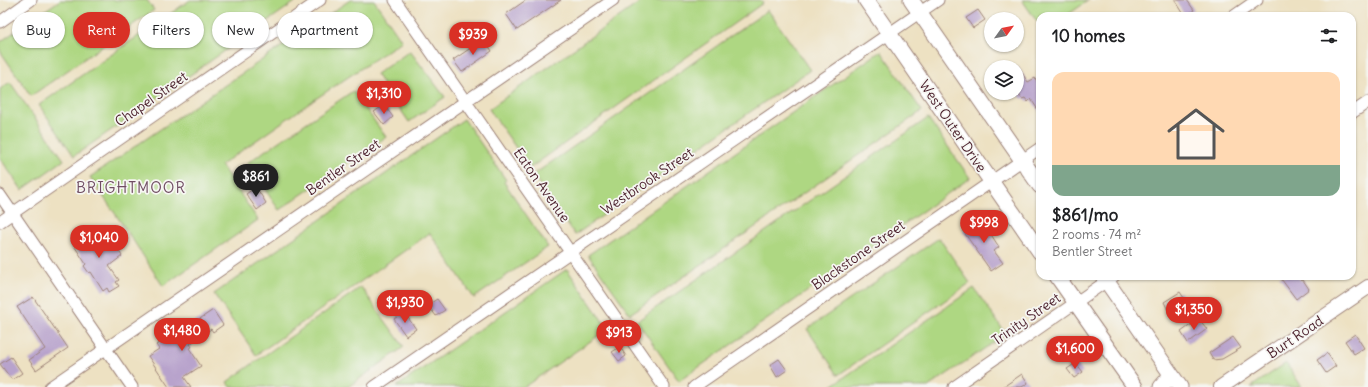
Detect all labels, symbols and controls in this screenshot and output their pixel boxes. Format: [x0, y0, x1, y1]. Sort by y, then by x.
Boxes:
chip: Buy [12, 12, 65, 48]
chip: Rent [73, 12, 130, 48]
chip: Filters [138, 12, 204, 48]
chip: New [212, 12, 269, 48]
chip: Apartment [277, 12, 373, 48]
north arrow [984, 12, 1024, 52]
map controls [984, 12, 1024, 100]
pin: $939 [449, 22, 497, 56]
text: 10 homes [1052, 25, 1125, 47]
icon: filters [1318, 25, 1340, 47]
text: $939 [458, 26, 488, 43]
button: layers [984, 60, 1024, 100]
street label: Chapel Street [111, 67, 191, 131]
street label: West Outer Drive [915, 76, 991, 176]
pin: $1,310 [351, 81, 417, 115]
text: $1,310 [366, 85, 402, 102]
icon: home [1160, 98, 1232, 170]
street label: Bentler Street [302, 135, 384, 199]
street label: Westbrook Street [597, 143, 697, 219]
street label: Eaton Avenue [510, 144, 574, 226]
pin: $861 [232, 164, 280, 198]
text: $861 [242, 168, 270, 185]
district label: BRIGHTMOOR [76, 178, 186, 197]
text: $861/mo [1052, 204, 1118, 226]
pin: $998 [960, 210, 1008, 244]
text: $998 [969, 214, 999, 231]
street label: Blackstone Street [808, 216, 908, 294]
pin: $1,040 [66, 225, 132, 259]
text: 2 rooms · 74 m² [1052, 226, 1141, 243]
text: $1,040 [79, 229, 119, 246]
text: Bentler Street [1052, 243, 1132, 260]
street label: Trinity Street [988, 289, 1064, 349]
pin: $1,930 [372, 290, 438, 324]
text: $1,930 [386, 294, 424, 311]
pin: $1,350 [1161, 297, 1227, 331]
text: $1,350 [1175, 301, 1213, 318]
street label: Burt Road [1263, 312, 1327, 362]
pin: $1,480 [149, 318, 215, 352]
pin: $913 [595, 320, 643, 354]
text: $1,480 [163, 322, 201, 339]
text: $913 [605, 324, 633, 341]
pin: $1,600 [1042, 336, 1108, 370]
text: $1,600 [1055, 340, 1095, 357]

